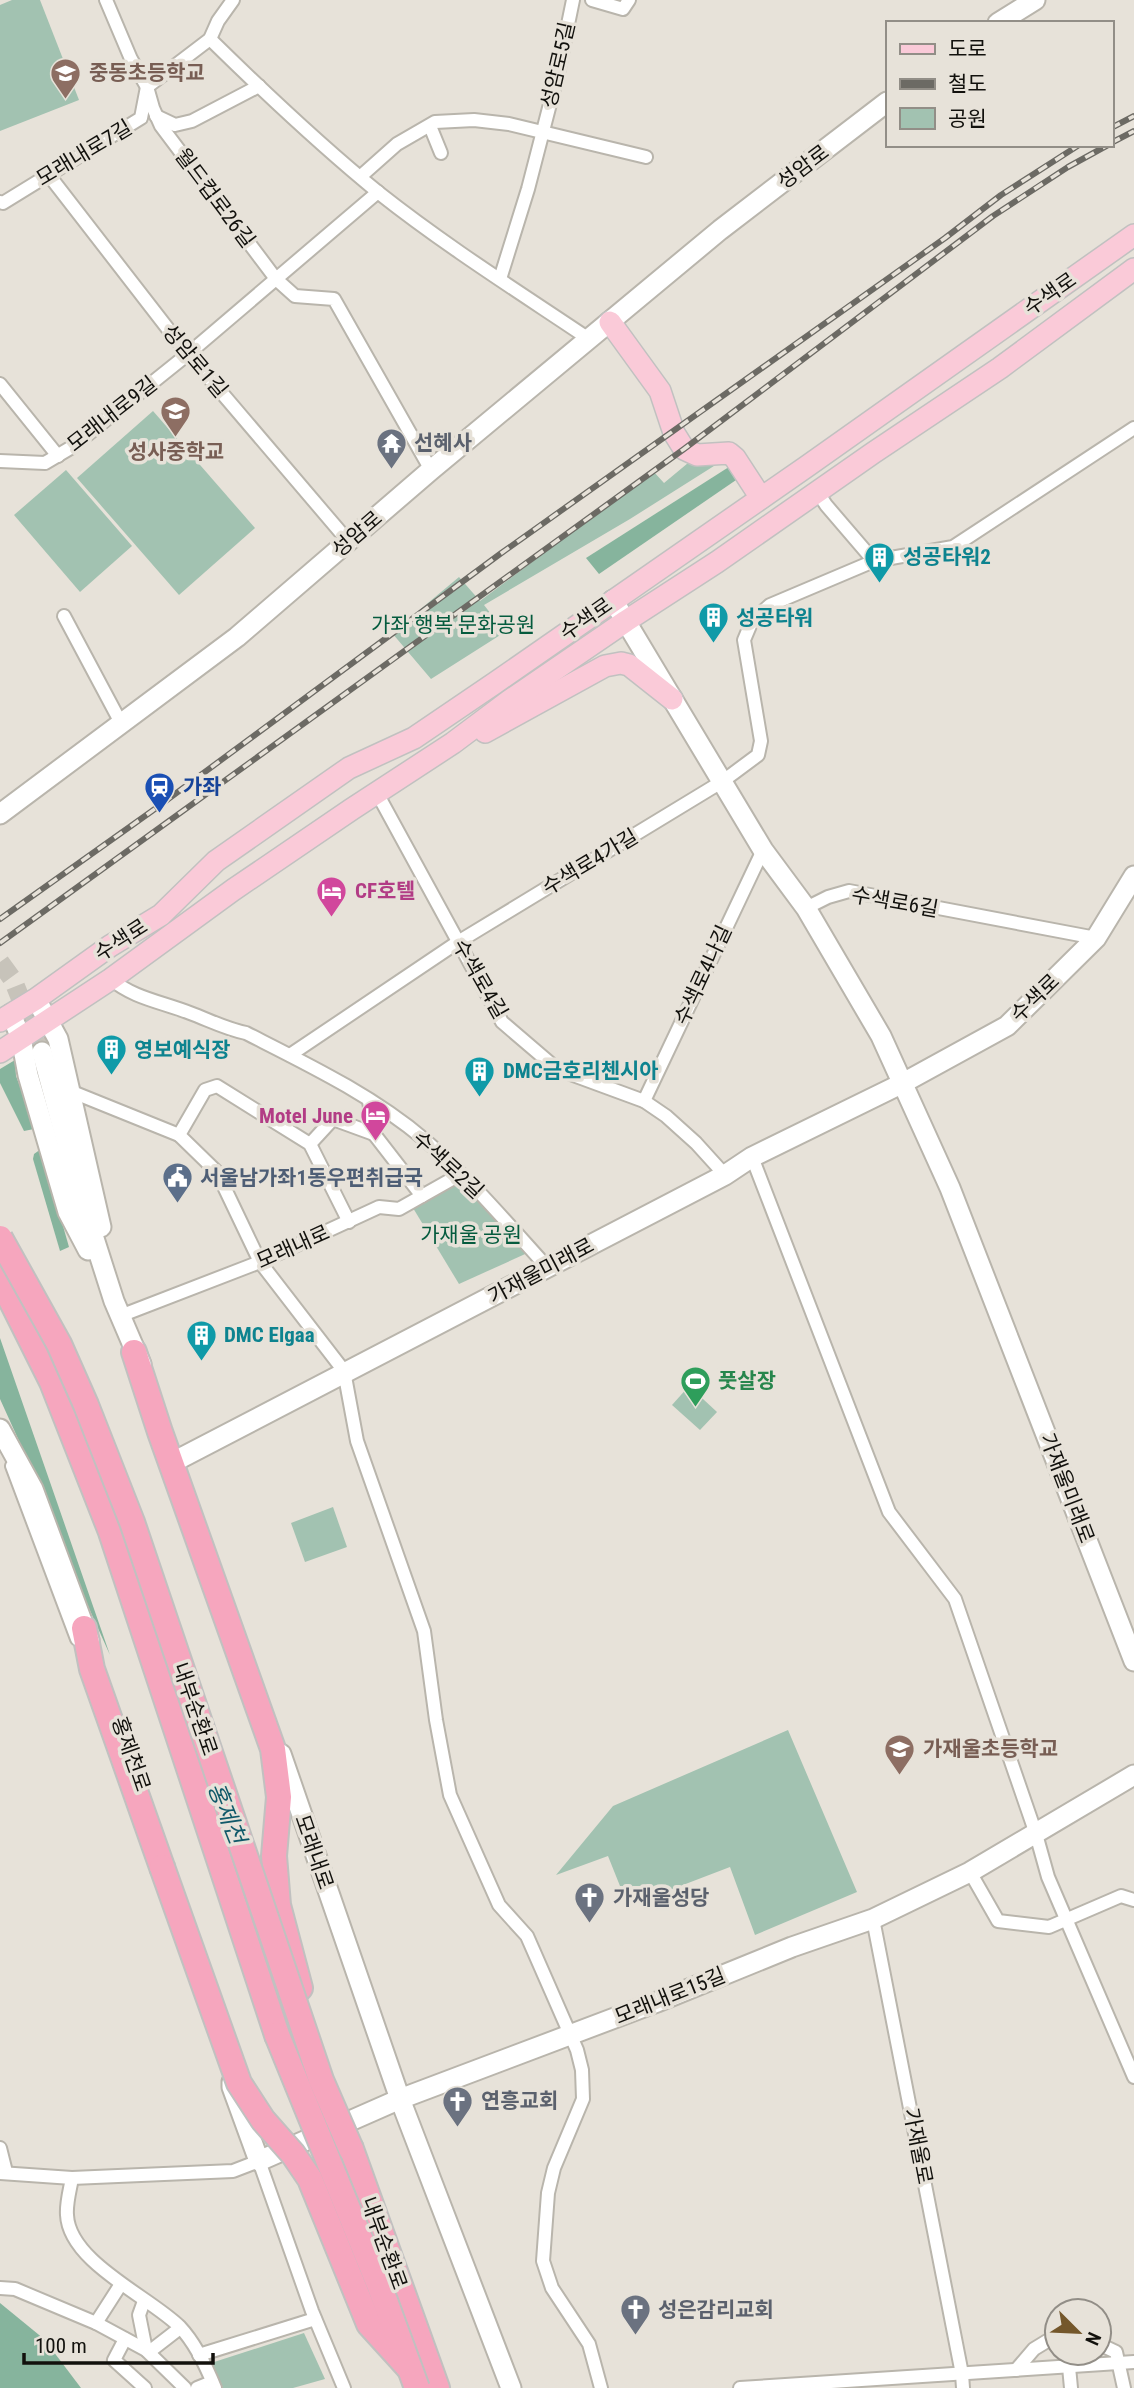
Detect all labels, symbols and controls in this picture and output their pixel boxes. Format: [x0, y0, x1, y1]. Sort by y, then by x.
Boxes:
street label: 성암로5길 [536, 20, 580, 110]
legend [886, 21, 1113, 147]
text: 도로 [948, 37, 987, 61]
school or university icon: 중동초등학교 [49, 56, 83, 100]
place label: 중동초등학교 [89, 61, 205, 85]
text: 철도 [948, 72, 987, 96]
text: 공원 [948, 107, 987, 131]
street label: 모래내로7길 [32, 115, 136, 191]
street label: 성암로 [773, 140, 833, 194]
street label: 월드컵로26길 [170, 144, 260, 252]
street label: 수색로 [1019, 268, 1081, 320]
street label: 성암로1길 [158, 320, 232, 402]
street label: 모래내로9길 [62, 372, 162, 456]
school or university icon: 성사중학교 [159, 395, 193, 439]
temple icon: 선혜사 [374, 426, 408, 470]
place label: 선혜사 [414, 431, 472, 455]
place label: 성사중학교 [128, 440, 224, 464]
street label: 성암로 [327, 506, 387, 562]
building icon: 성공타워2 [863, 540, 897, 584]
place label: 성공타워2 [903, 545, 991, 569]
street label: 수색로 [555, 593, 617, 645]
building icon: 성공타워 [696, 601, 730, 645]
place label: 성공타워 [736, 606, 813, 630]
park label: 가좌 행복 문화공원 [371, 613, 535, 637]
station icon: 가좌 [143, 770, 177, 814]
place label: 가좌 [183, 775, 222, 799]
street label: 수색로4가길 [538, 824, 642, 900]
hotel icon: CF호텔 [315, 874, 349, 918]
place label: CF호텔 [355, 879, 416, 903]
street label: 수색로6길 [850, 883, 940, 921]
street label: 수색로 [90, 914, 152, 966]
street label: 수색로4나길 [670, 921, 736, 1029]
street label: 수색로4길 [448, 935, 512, 1023]
street label: 수색로 [1006, 969, 1064, 1027]
building icon: 영보예식장 [94, 1033, 128, 1077]
place label: 영보예식장 [134, 1038, 231, 1062]
building icon: DMC금호리첸시아 [463, 1054, 497, 1098]
place label: DMC금호리첸시아 [503, 1059, 659, 1083]
hotel icon: Motel June [359, 1099, 393, 1143]
place label: Motel June [259, 1104, 353, 1128]
street label: 수색로2길 [408, 1126, 488, 1204]
public building icon: 서울남가좌1동우편취급국 [160, 1161, 194, 1205]
place label: 서울남가좌1동우편취급국 [200, 1166, 423, 1190]
street label: 모래내로 [253, 1220, 333, 1274]
park label: 가재울 공원 [420, 1223, 522, 1247]
street label: 가재울미래로 [484, 1233, 598, 1309]
building icon: DMC Elgaa [184, 1318, 218, 1362]
place label: DMC Elgaa [224, 1323, 315, 1347]
sports icon: 풋살장 [678, 1364, 712, 1408]
place label: 풋살장 [718, 1369, 776, 1393]
street label: 가재울미래로 [1035, 1430, 1099, 1546]
street label: 내부순환로 [168, 1659, 222, 1759]
street label: 홍제천로 [107, 1714, 155, 1794]
school or university icon: 가재울초등학교 [883, 1732, 917, 1776]
place label: 가재울초등학교 [923, 1737, 1058, 1761]
water label: 홍제천 [202, 1779, 252, 1850]
street label: 모래내로 [290, 1812, 338, 1892]
church icon: 가재울성당 [573, 1881, 607, 1925]
place label: 가재울성당 [613, 1886, 710, 1910]
street label: 모래내로15길 [611, 1963, 729, 2029]
church icon: 연흥교회 [441, 2084, 475, 2128]
place label: 연흥교회 [481, 2089, 558, 2113]
street label: 가재울로 [899, 2106, 937, 2186]
street label: 내부순환로 [356, 2194, 412, 2292]
church icon: 성은감리교회 [618, 2293, 652, 2337]
north arrow [1043, 2297, 1113, 2367]
place label: 성은감리교회 [658, 2298, 774, 2322]
scale bar [24, 2322, 214, 2366]
text: N [1080, 2329, 1106, 2349]
text: 100 m [35, 2334, 87, 2358]

